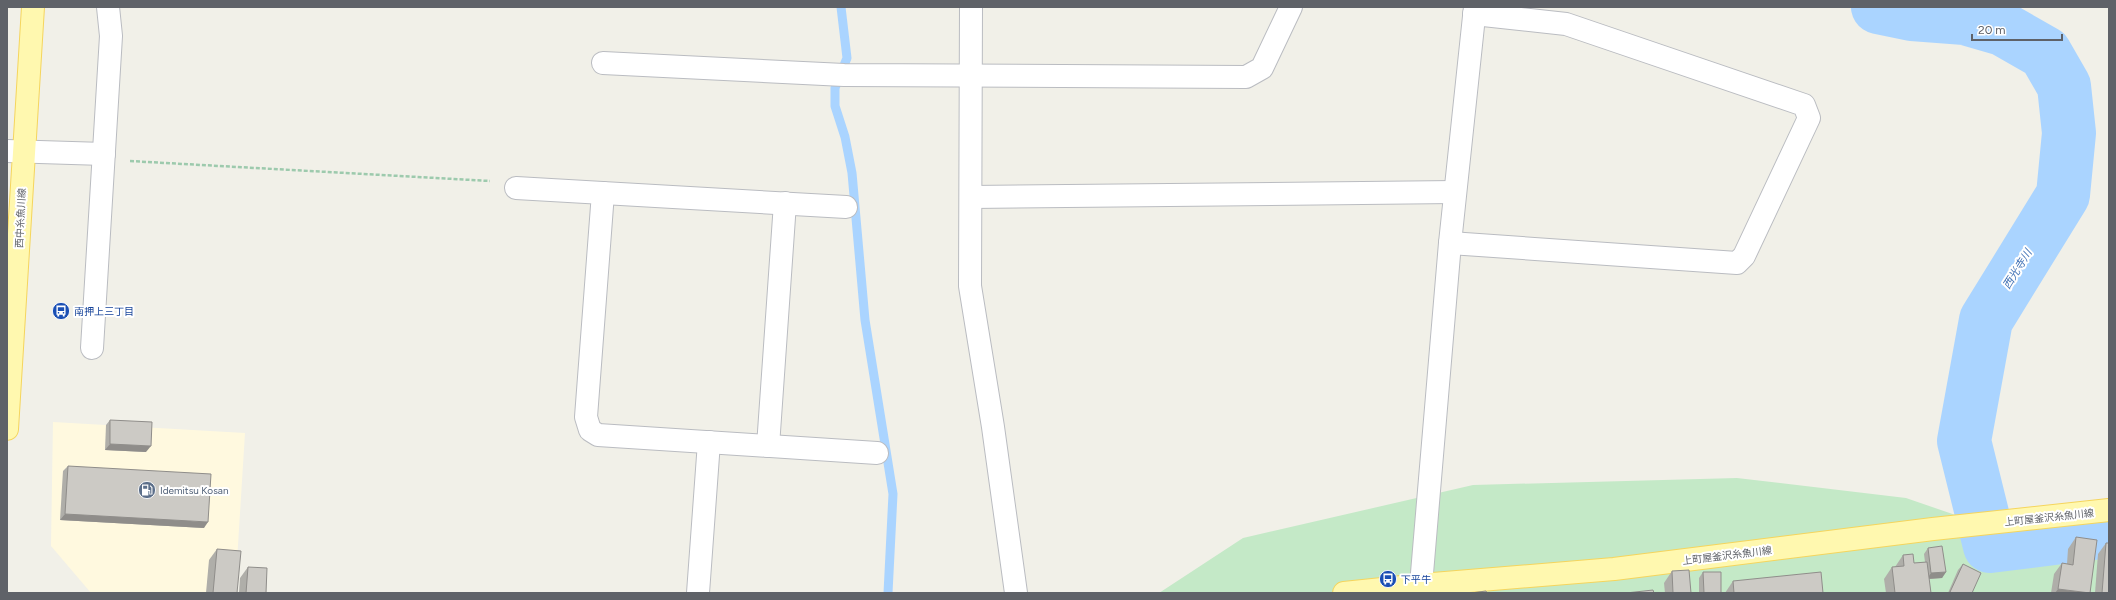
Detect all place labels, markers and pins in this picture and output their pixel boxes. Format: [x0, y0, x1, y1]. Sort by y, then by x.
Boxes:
bus stop icon: 南押上三丁目 [51, 301, 71, 321]
place label: 南押上三丁目 [74, 305, 134, 318]
fuel station icon: Idemitsu Kosan [137, 480, 157, 500]
place label: Idemitsu Kosan [160, 484, 229, 497]
bus stop icon: 下平牛 [1378, 569, 1398, 589]
place label: 下平牛 [1401, 573, 1431, 586]

